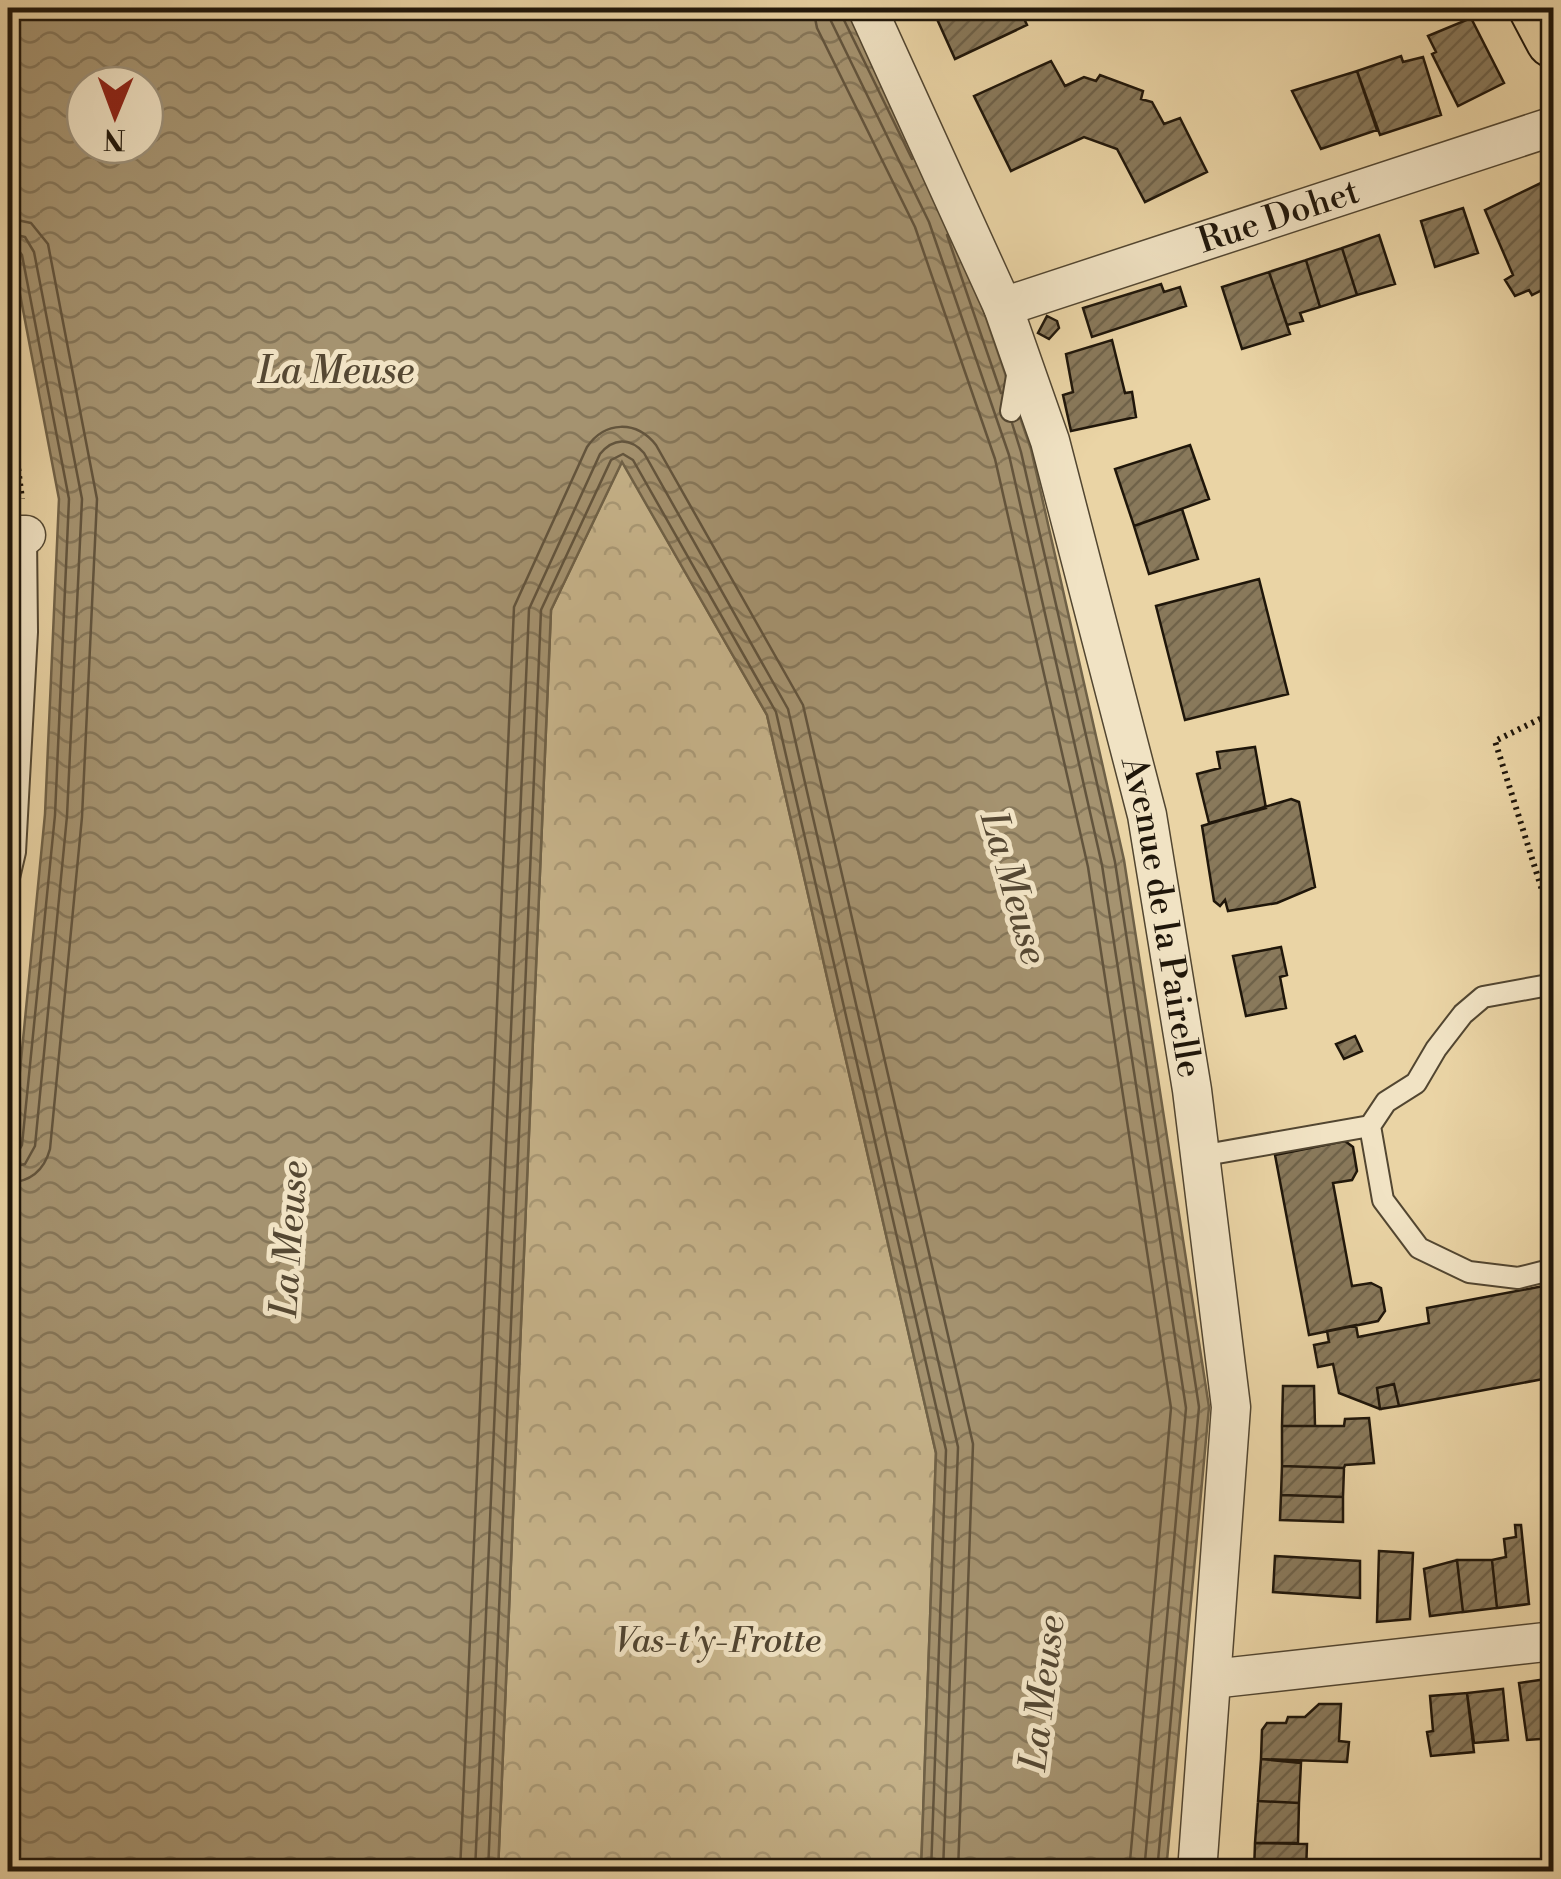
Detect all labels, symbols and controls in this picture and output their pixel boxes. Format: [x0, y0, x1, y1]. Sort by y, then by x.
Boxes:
north arrow [65, 65, 165, 165]
text: N [103, 121, 126, 156]
street label: Rue Dohet [1193, 170, 1364, 263]
water label: La Meuse [257, 348, 414, 395]
street label: Avenue de la Pairelle [1111, 751, 1211, 1081]
water label: La Meuse [969, 805, 1057, 970]
water label: La Meuse [261, 1159, 319, 1320]
water label: La Meuse [1010, 1612, 1076, 1774]
park label: Vas-t'y-Frotte [615, 1620, 821, 1663]

